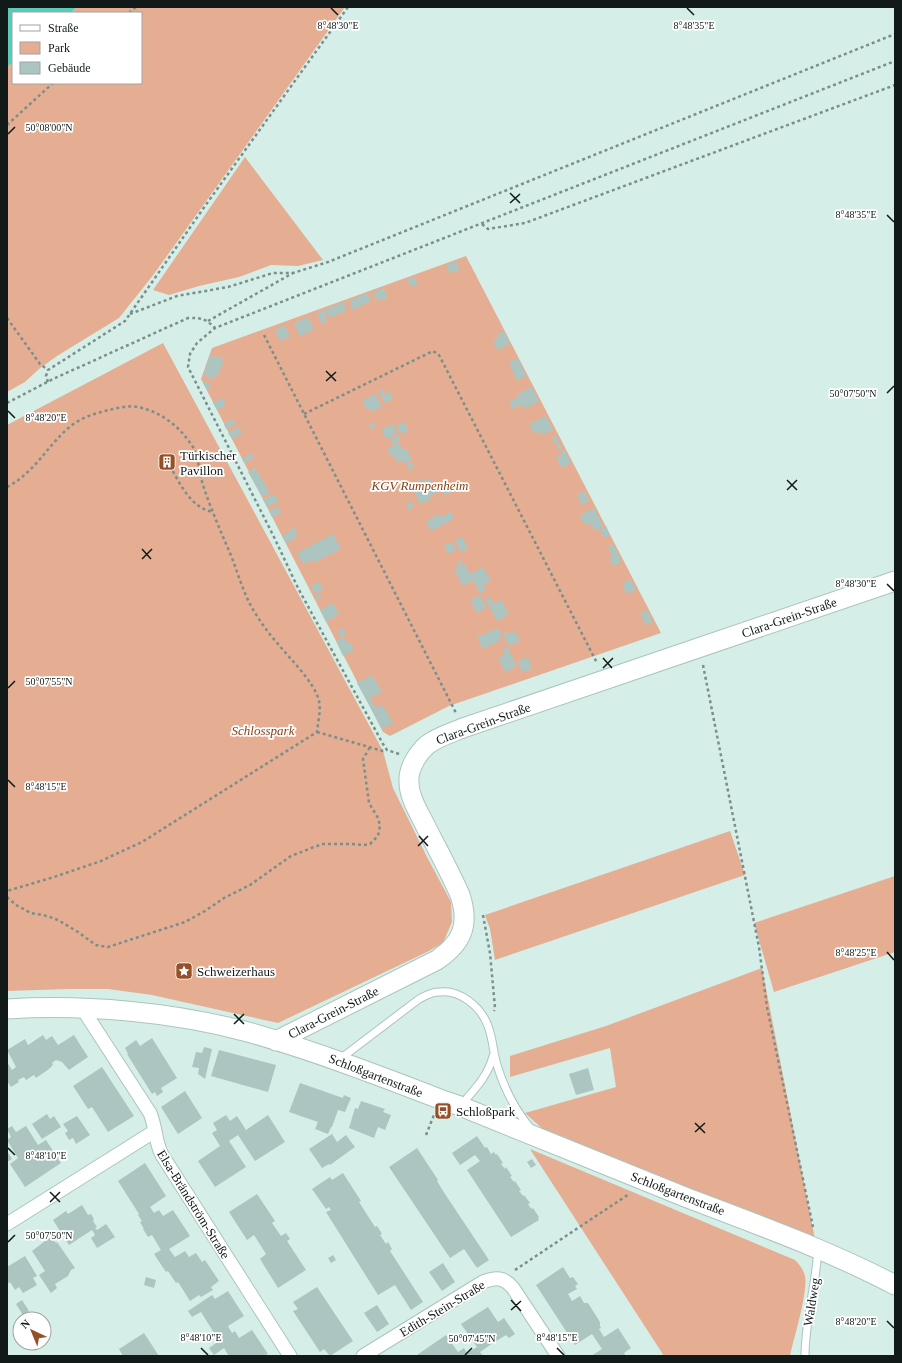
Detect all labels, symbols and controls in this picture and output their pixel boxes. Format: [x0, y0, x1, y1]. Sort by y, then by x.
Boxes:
legend [12, 12, 142, 84]
text: 8°48'30"E [318, 20, 359, 31]
text: 8°48'35"E [674, 20, 715, 31]
text: Straße [48, 21, 79, 35]
text: Park [48, 41, 70, 55]
text: Gebäude [48, 61, 91, 75]
text: 50°08'00"N [25, 122, 73, 133]
text: 8°48'35"E [836, 209, 877, 220]
text: 50°07'50"N [829, 388, 877, 399]
text: 8°48'20"E [26, 412, 67, 423]
place label: Türkischer Pavillon [180, 448, 237, 478]
building icon: Türkischer Pavillon [157, 452, 177, 472]
park label: KGV Rumpenheim [371, 478, 468, 493]
text: 8°48'30"E [836, 578, 877, 589]
street label: Clara-Grein-Straße [740, 594, 839, 641]
text: 50°07'55"N [25, 676, 73, 687]
street label: Clara-Grein-Straße [434, 699, 533, 748]
park label: Schlosspark [232, 723, 295, 738]
text: 8°48'15"E [26, 781, 67, 792]
text: 8°48'25"E [836, 947, 877, 958]
place icon: Schweizerhaus [174, 961, 194, 981]
place label: Schweizerhaus [197, 964, 275, 979]
street label: Clara-Grein-Straße [285, 983, 381, 1042]
street label: Schloßgartenstraße [327, 1051, 425, 1100]
bus stop icon: Schloßpark [433, 1101, 453, 1121]
place label: Schloßpark [456, 1104, 516, 1119]
street label: Elsa-Brändström-Straße [154, 1147, 233, 1262]
text: 8°48'10"E [26, 1150, 67, 1161]
street label: Schloßgartenstraße [629, 1169, 727, 1218]
text: 50°07'50"N [25, 1230, 73, 1241]
street label: Waldweg [800, 1276, 823, 1327]
street label: Edith-Stein-Straße [397, 1277, 488, 1340]
north arrow [12, 1311, 52, 1351]
text: 8°48'20"E [836, 1316, 877, 1327]
text: N [18, 1317, 32, 1331]
text: 8°48'10"E [181, 1332, 222, 1343]
text: 8°48'15"E [537, 1332, 578, 1343]
text: 50°07'45"N [448, 1333, 496, 1344]

